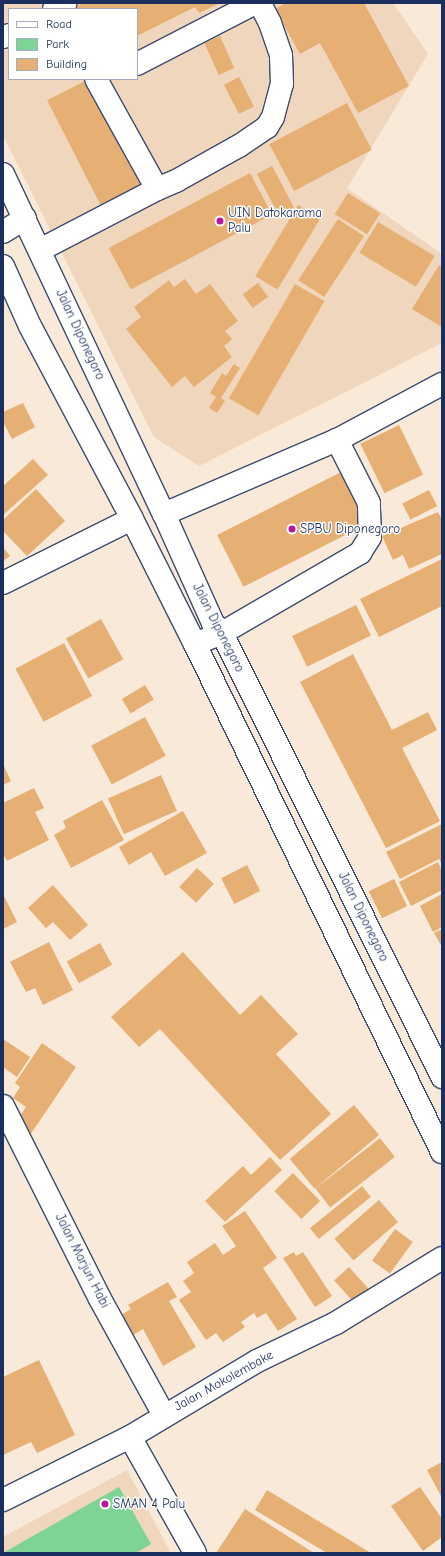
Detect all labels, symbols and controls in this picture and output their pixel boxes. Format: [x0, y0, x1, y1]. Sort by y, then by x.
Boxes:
legend [8, 8, 138, 80]
text: Road [46, 17, 72, 31]
text: Park [46, 37, 69, 51]
text: Building [46, 57, 87, 71]
place label: UIN Datokarama Palu [228, 206, 322, 237]
marker: UIN Datokarama Palu [215, 216, 225, 226]
street label: Jalan Diponegoro [52, 287, 108, 383]
place label: SPBU Diponegoro [300, 521, 400, 537]
marker: SPBU Diponegoro [287, 524, 297, 534]
street label: Jalan Diponegoro [189, 581, 247, 675]
street label: Jalan Diponegoro [335, 870, 391, 964]
street label: Jalan Marjun Habi [51, 1211, 113, 1311]
street label: Jalan Mokolembake [172, 1347, 276, 1415]
place label: SMAN 4 Palu [113, 1496, 185, 1512]
marker: SMAN 4 Palu [100, 1499, 110, 1509]

